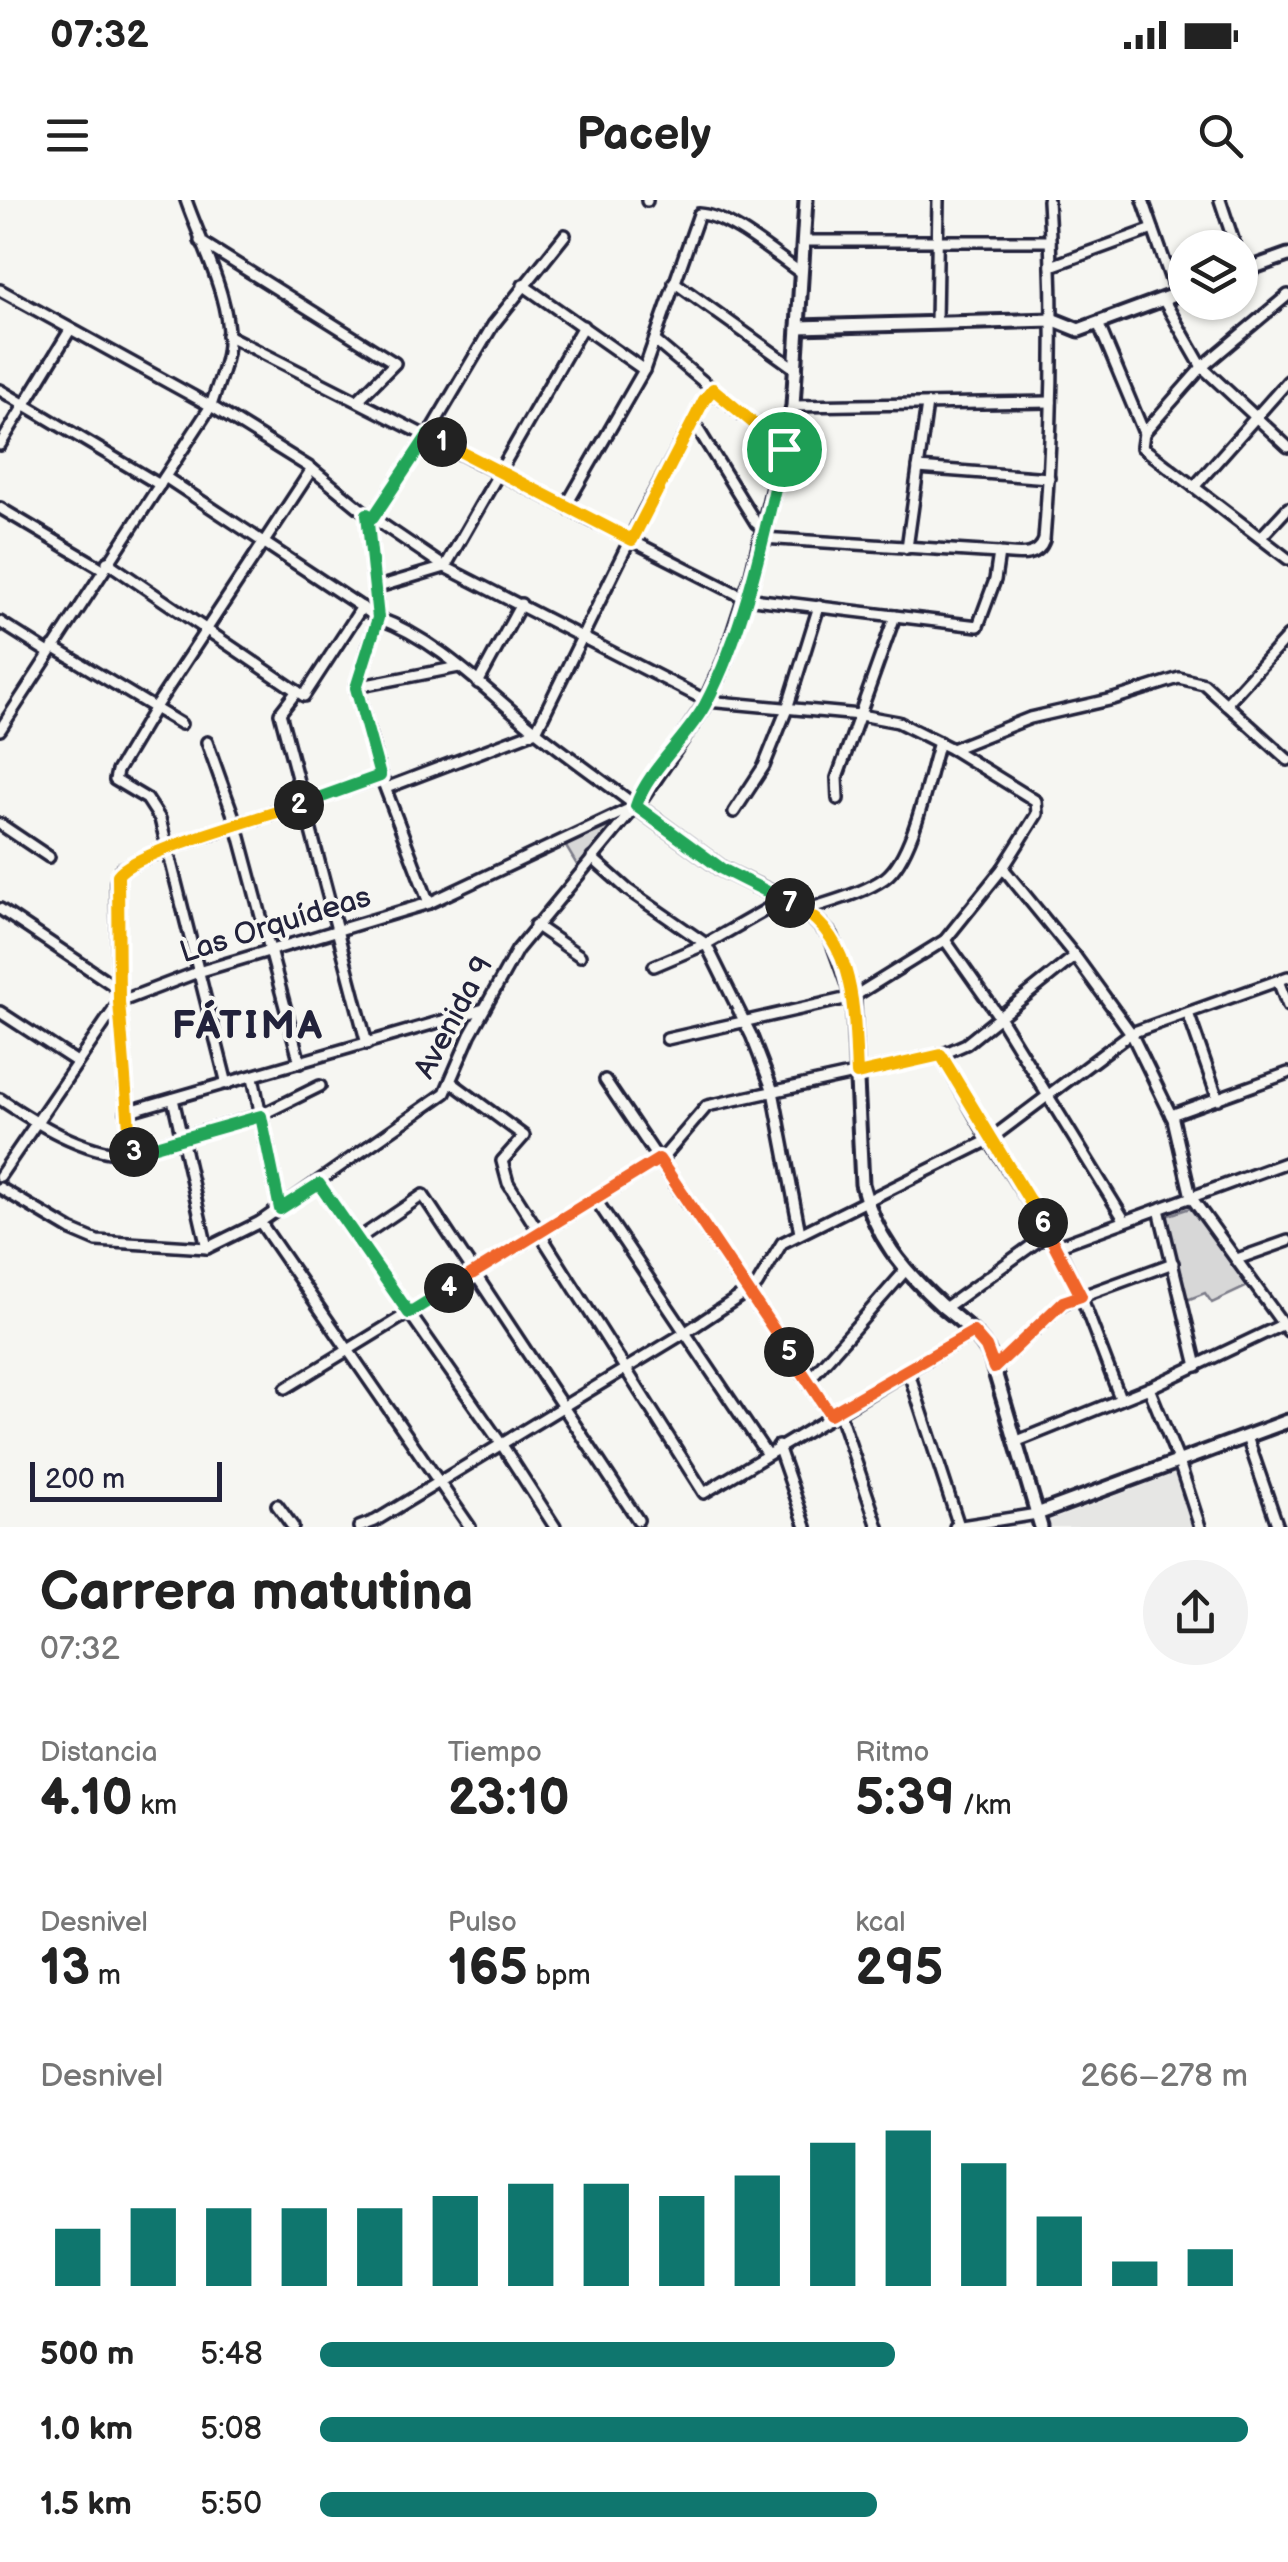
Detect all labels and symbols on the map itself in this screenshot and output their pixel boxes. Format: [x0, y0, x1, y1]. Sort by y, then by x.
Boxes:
pin [742, 407, 827, 492]
pin: 1 [417, 417, 467, 467]
pin: 2 [274, 780, 324, 830]
pin: 7 [765, 878, 815, 928]
street label: Las Orquídeas [176, 879, 375, 971]
street label: Avenida 9 [407, 950, 501, 1085]
district label: FÁTIMA [172, 999, 324, 1050]
pin: 3 [109, 1127, 159, 1177]
pin: 6 [1018, 1198, 1068, 1248]
pin: 4 [424, 1263, 474, 1313]
pin: 5 [764, 1327, 814, 1377]
scale bar [30, 1457, 222, 1502]

